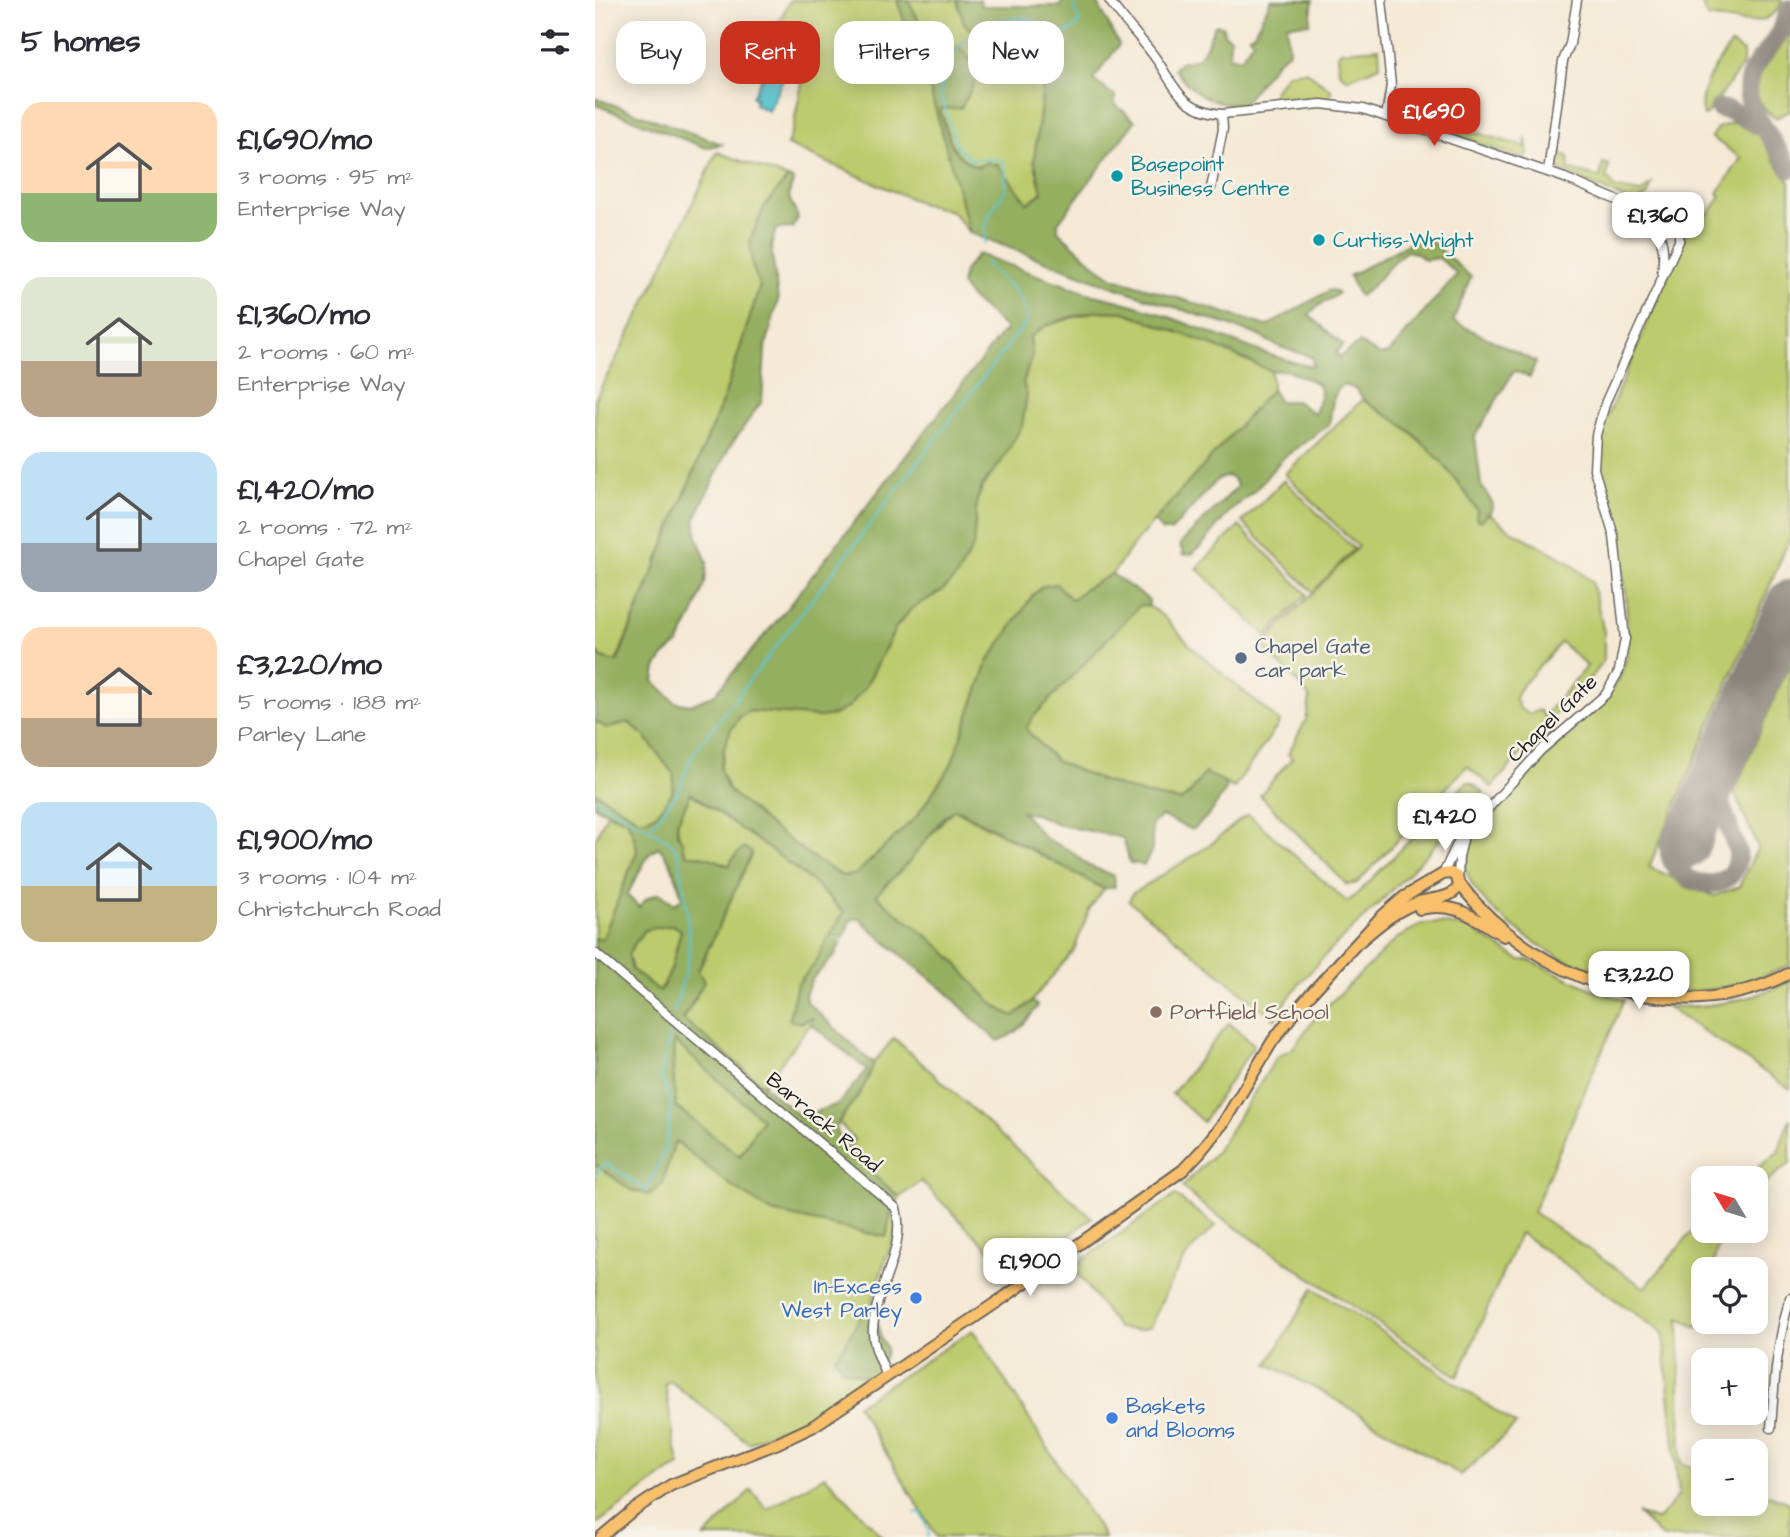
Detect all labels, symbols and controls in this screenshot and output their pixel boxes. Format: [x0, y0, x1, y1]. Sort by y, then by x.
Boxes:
text: 5 homes [21, 21, 141, 63]
chip: Buy [616, 21, 706, 84]
chip: Rent [720, 21, 820, 84]
chip: Filters [834, 21, 954, 84]
chip: New [968, 21, 1064, 84]
icon: filters [536, 23, 574, 61]
pin: £1,690 [1377, 88, 1491, 148]
text: £1,690 [1403, 95, 1465, 127]
text: £1,690/mo [238, 119, 372, 161]
icon: home [77, 130, 161, 214]
place label: Basepoint Business Centre [1131, 150, 1290, 203]
text: 3 rooms · 95 m² [238, 161, 414, 193]
marker: Basepoint Business Centre [1109, 168, 1125, 184]
pin: £1,360 [1601, 192, 1715, 252]
text: Enterprise Way [238, 193, 406, 225]
text: £1,360 [1628, 199, 1688, 231]
place label: Curtiss-Wright [1333, 226, 1474, 257]
marker: Curtiss-Wright [1311, 232, 1327, 248]
text: £1,360/mo [238, 294, 370, 336]
icon: home [77, 305, 161, 389]
text: 2 rooms · 60 m² [238, 336, 415, 368]
text: Enterprise Way [238, 368, 406, 400]
text: £1,420/mo [238, 469, 374, 511]
icon: home [77, 480, 161, 564]
text: 2 rooms · 72 m² [238, 511, 413, 543]
text: Chapel Gate [238, 543, 365, 575]
place label: Chapel Gate car park [1255, 632, 1371, 686]
text: £3,220/mo [238, 644, 382, 686]
marker: Chapel Gate car park [1233, 650, 1249, 666]
icon: home [77, 655, 161, 739]
street label: Chapel Gate [1501, 668, 1605, 770]
text: 5 rooms · 188 m² [238, 686, 422, 718]
text: Parley Lane [238, 718, 367, 750]
pin: £1,420 [1388, 794, 1502, 853]
text: £1,420 [1414, 800, 1476, 832]
text: £1,900/mo [238, 819, 372, 861]
icon: home [77, 830, 161, 914]
text: 3 rooms · 104 m² [238, 861, 417, 893]
text: Christchurch Road [238, 893, 441, 925]
pin: £3,220 [1582, 951, 1696, 1011]
text: £3,220 [1604, 958, 1674, 990]
place label: Portfield School [1170, 998, 1329, 1027]
marker: Portfield School [1148, 1004, 1164, 1020]
street label: Barrack Road [760, 1066, 888, 1179]
north arrow [1691, 1166, 1767, 1242]
map controls [1691, 1166, 1768, 1516]
pin: £1,900 [973, 1238, 1087, 1298]
text: £1,900 [999, 1245, 1061, 1277]
button: locate [1691, 1257, 1768, 1334]
place label: In-Excess West Parley [782, 1272, 902, 1327]
marker: In-Excess West Parley [908, 1290, 924, 1306]
button: + [1691, 1348, 1768, 1425]
place label: Baskets and Blooms [1126, 1392, 1235, 1445]
marker: Baskets and Blooms [1104, 1410, 1120, 1426]
button: − [1691, 1439, 1768, 1516]

